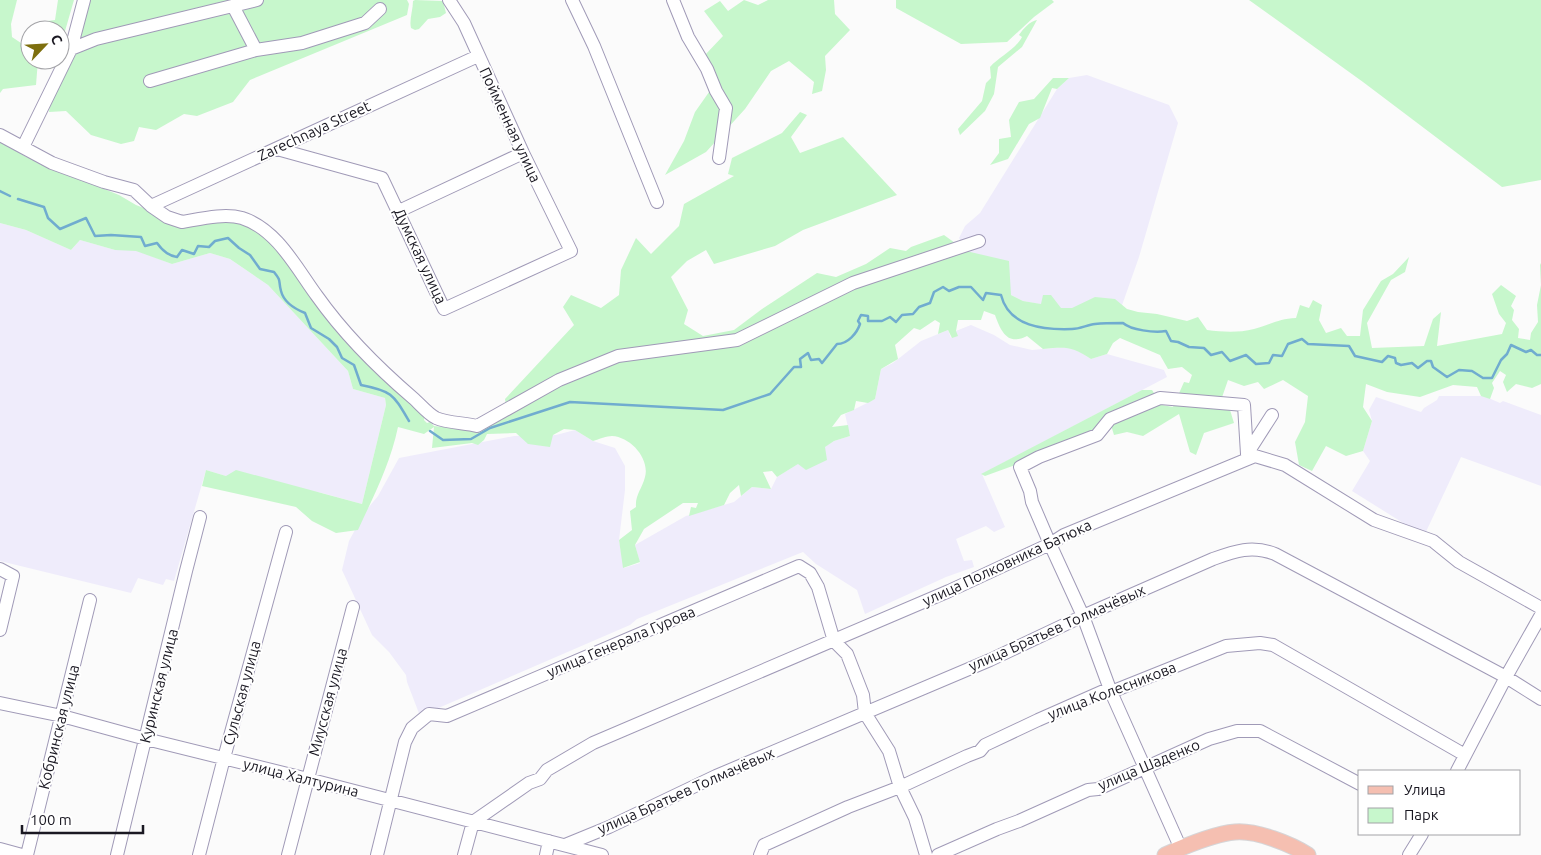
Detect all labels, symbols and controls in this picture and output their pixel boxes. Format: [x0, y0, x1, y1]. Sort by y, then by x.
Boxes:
north arrow [20, 20, 70, 70]
text: С [48, 32, 66, 47]
street label: Пойменная улица [476, 65, 545, 185]
street label: Zarechnaya Street [255, 97, 373, 164]
street label: Думская улица [391, 205, 450, 306]
street label: улица Полковника Батюка [920, 516, 1094, 609]
street label: улица Братьев Толмачёвых [966, 581, 1148, 674]
street label: улица Генерала Гурова [544, 603, 698, 681]
street label: Куринская улица [136, 627, 181, 745]
street label: Сульская улица [219, 639, 264, 747]
street label: Миусская улица [305, 646, 350, 758]
street label: улица Колесникова [1045, 658, 1178, 723]
street label: Кобринская улица [35, 663, 82, 791]
street label: улица Шаденко [1095, 735, 1202, 794]
street label: улица Братьев Толмачёвых [595, 744, 777, 837]
street label: улица Халтурина [242, 755, 361, 800]
legend [1358, 770, 1521, 835]
text: Улица [1404, 781, 1446, 798]
scale bar [22, 802, 144, 834]
text: Парк [1404, 806, 1439, 823]
text: 100 m [30, 811, 72, 828]

